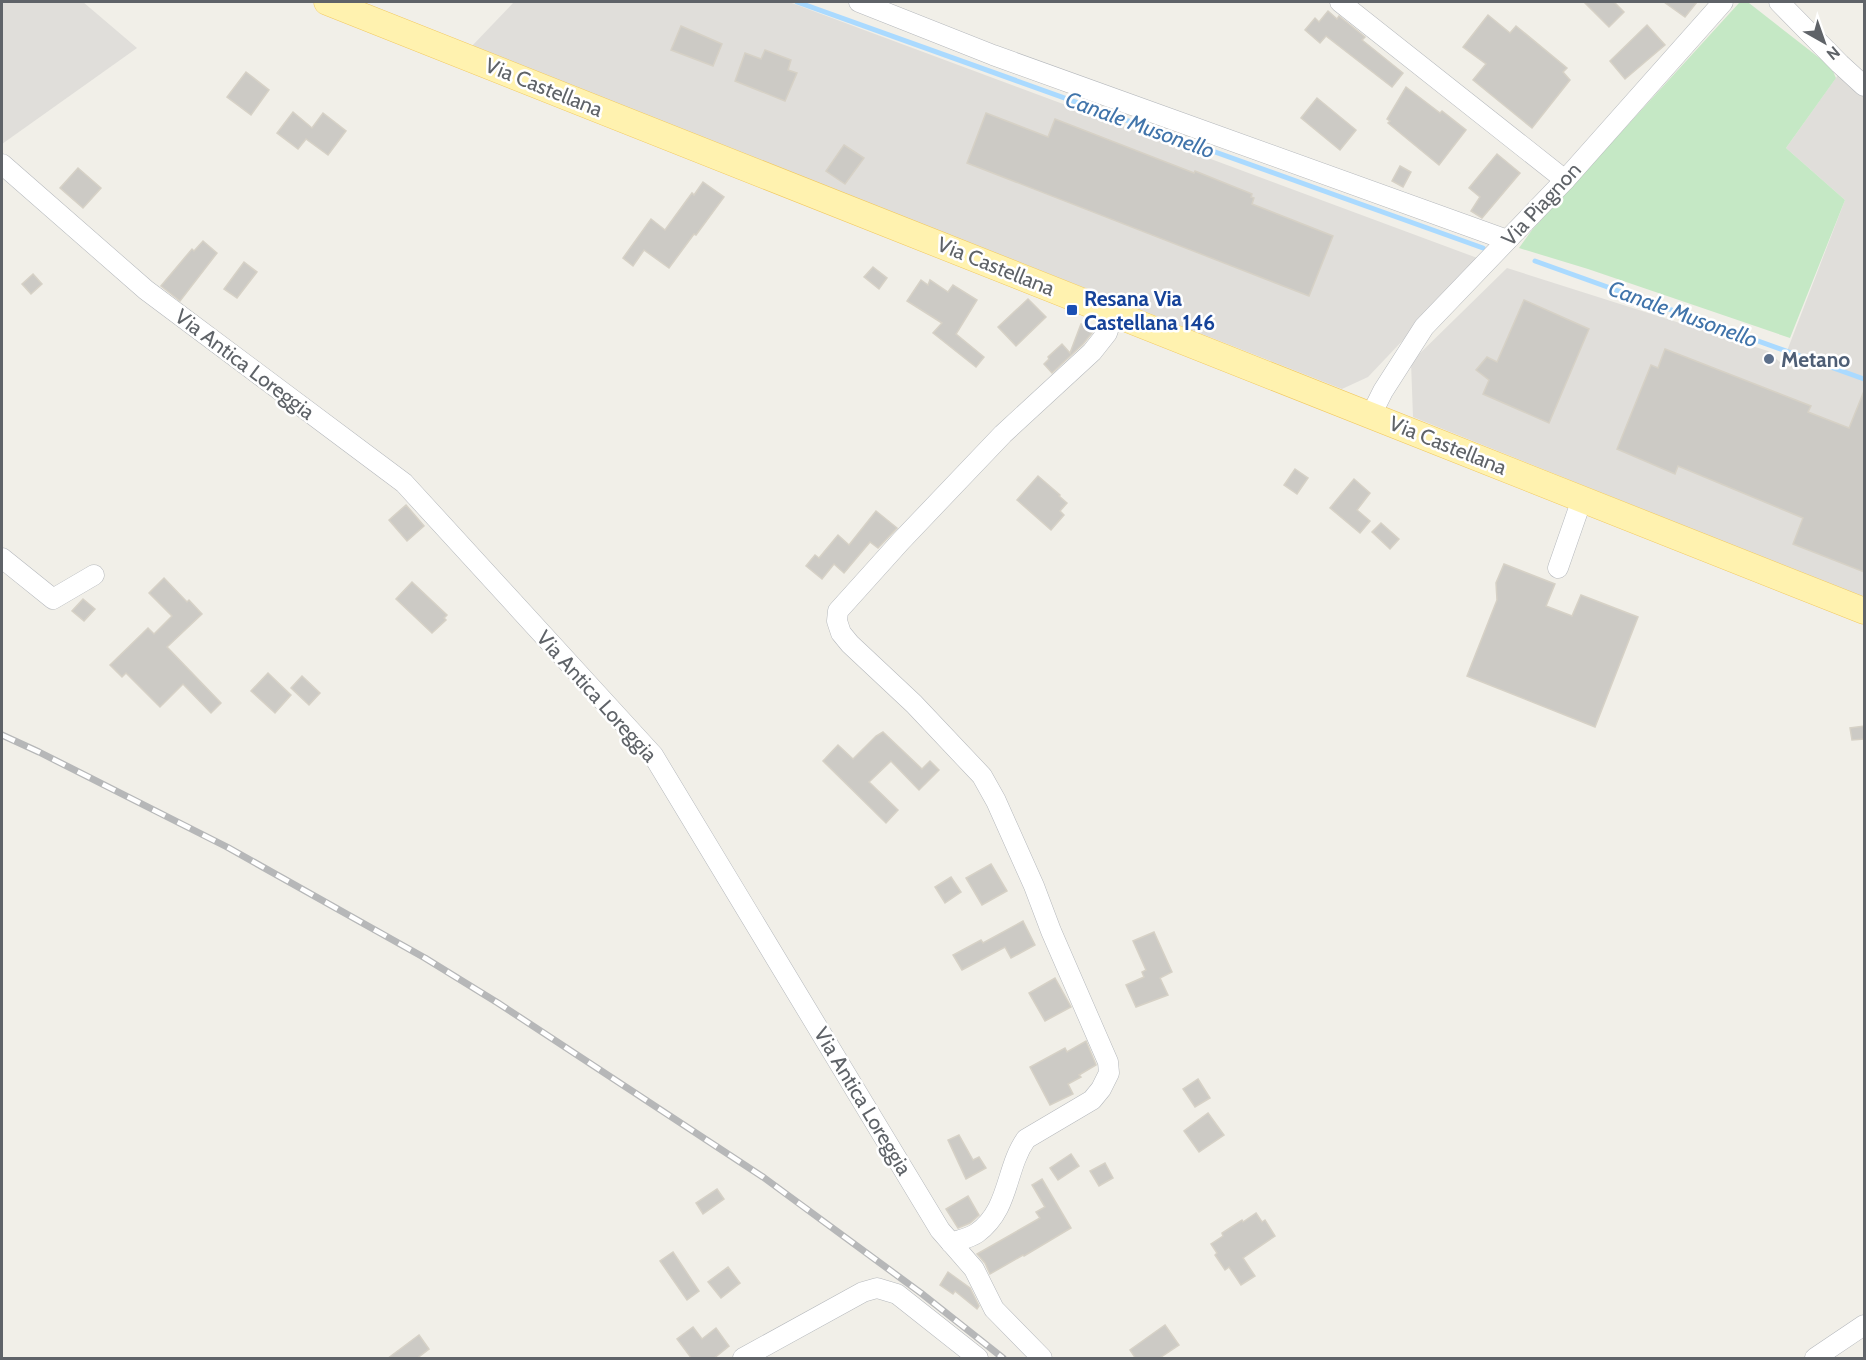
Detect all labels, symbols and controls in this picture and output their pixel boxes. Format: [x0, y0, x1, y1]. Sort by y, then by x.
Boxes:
north arrow [1794, 12, 1854, 72]
text: N [1823, 42, 1844, 64]
street label: Via Castellana [482, 52, 606, 122]
water label: Canale Musonello [1062, 85, 1218, 165]
street label: Via Piagnon [1496, 157, 1586, 251]
street label: Via Castellana [934, 231, 1058, 301]
water label: Canale Musonello [1605, 274, 1761, 354]
place label: Resana Via Castellana 146 [1084, 286, 1215, 335]
street label: Via Antica Loreggia [170, 303, 320, 425]
marker: Resana Via Castellana 146 [1065, 303, 1079, 317]
place label: Metano [1781, 347, 1850, 372]
marker: Metano [1762, 352, 1776, 366]
street label: Via Castellana [1386, 410, 1510, 480]
street label: Via Antica Loreggia [531, 625, 663, 767]
street label: Via Antica Loreggia [809, 1022, 917, 1180]

